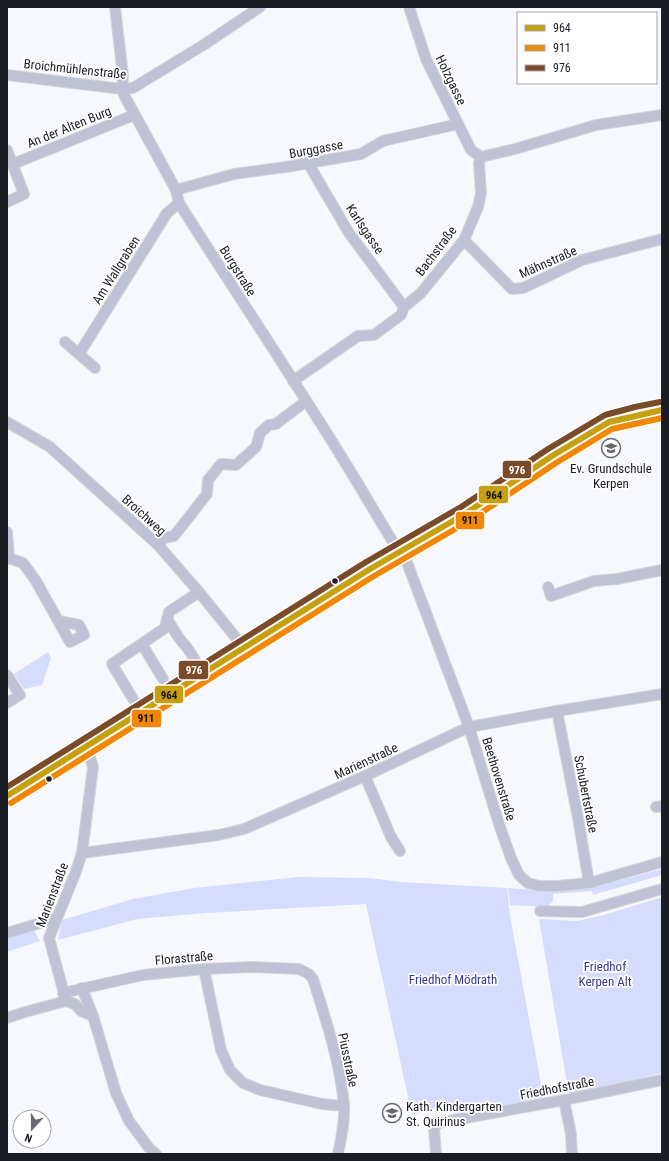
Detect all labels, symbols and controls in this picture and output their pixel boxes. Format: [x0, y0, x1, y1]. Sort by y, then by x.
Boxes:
legend [517, 12, 657, 84]
text: 964 [553, 21, 571, 35]
text: 911 [553, 41, 571, 55]
street label: Holzgasse [432, 53, 470, 107]
street label: Broichmühlenstraße [23, 56, 127, 82]
text: 976 [553, 61, 571, 75]
street label: An der Alten Burg [25, 103, 113, 151]
street label: Burggasse [288, 137, 344, 161]
street label: Karlsgasse [343, 201, 387, 257]
street label: Bachstraße [412, 223, 460, 279]
street label: Am Wallgraben [89, 233, 143, 307]
street label: Burgstraße [217, 243, 259, 299]
street label: Mähnstraße [517, 243, 579, 281]
school or university icon: Ev. Grundschule Kerpen [600, 437, 622, 459]
line badge: 976 [502, 460, 532, 479]
place label: Ev. Grundschule Kerpen [570, 461, 652, 491]
text: 976 [509, 464, 526, 477]
line badge: 964 [478, 485, 509, 504]
text: 964 [486, 489, 503, 502]
street label: Broichweg [119, 491, 169, 539]
line badge: 911 [455, 511, 485, 530]
text: 911 [462, 514, 478, 527]
unlabelled marker [330, 576, 340, 586]
line badge: 976 [178, 660, 209, 680]
text: 976 [186, 664, 203, 677]
line badge: 964 [154, 685, 184, 704]
text: 964 [161, 689, 178, 702]
line badge: 911 [131, 709, 162, 728]
text: 911 [138, 712, 154, 725]
street label: Beethovenstraße [479, 736, 519, 822]
street label: Marienstraße [332, 740, 400, 782]
street label: Schubertstraße [571, 754, 601, 834]
unlabelled marker [44, 774, 54, 784]
street label: Marienstraße [33, 861, 71, 929]
street label: Florastraße [154, 948, 214, 968]
park label: Friedhof Kerpen Alt [578, 959, 632, 989]
park label: Friedhof Mödrath [409, 972, 497, 987]
street label: Piusstraße [335, 1032, 361, 1088]
street label: Friedhofstraße [519, 1073, 595, 1103]
place label: Kath. Kindergarten St. Quirinus [406, 1099, 502, 1129]
school or university icon: Kath. Kindergarten St. Quirinus [381, 1102, 403, 1124]
north arrow [12, 1109, 52, 1149]
text: N [23, 1131, 34, 1145]

